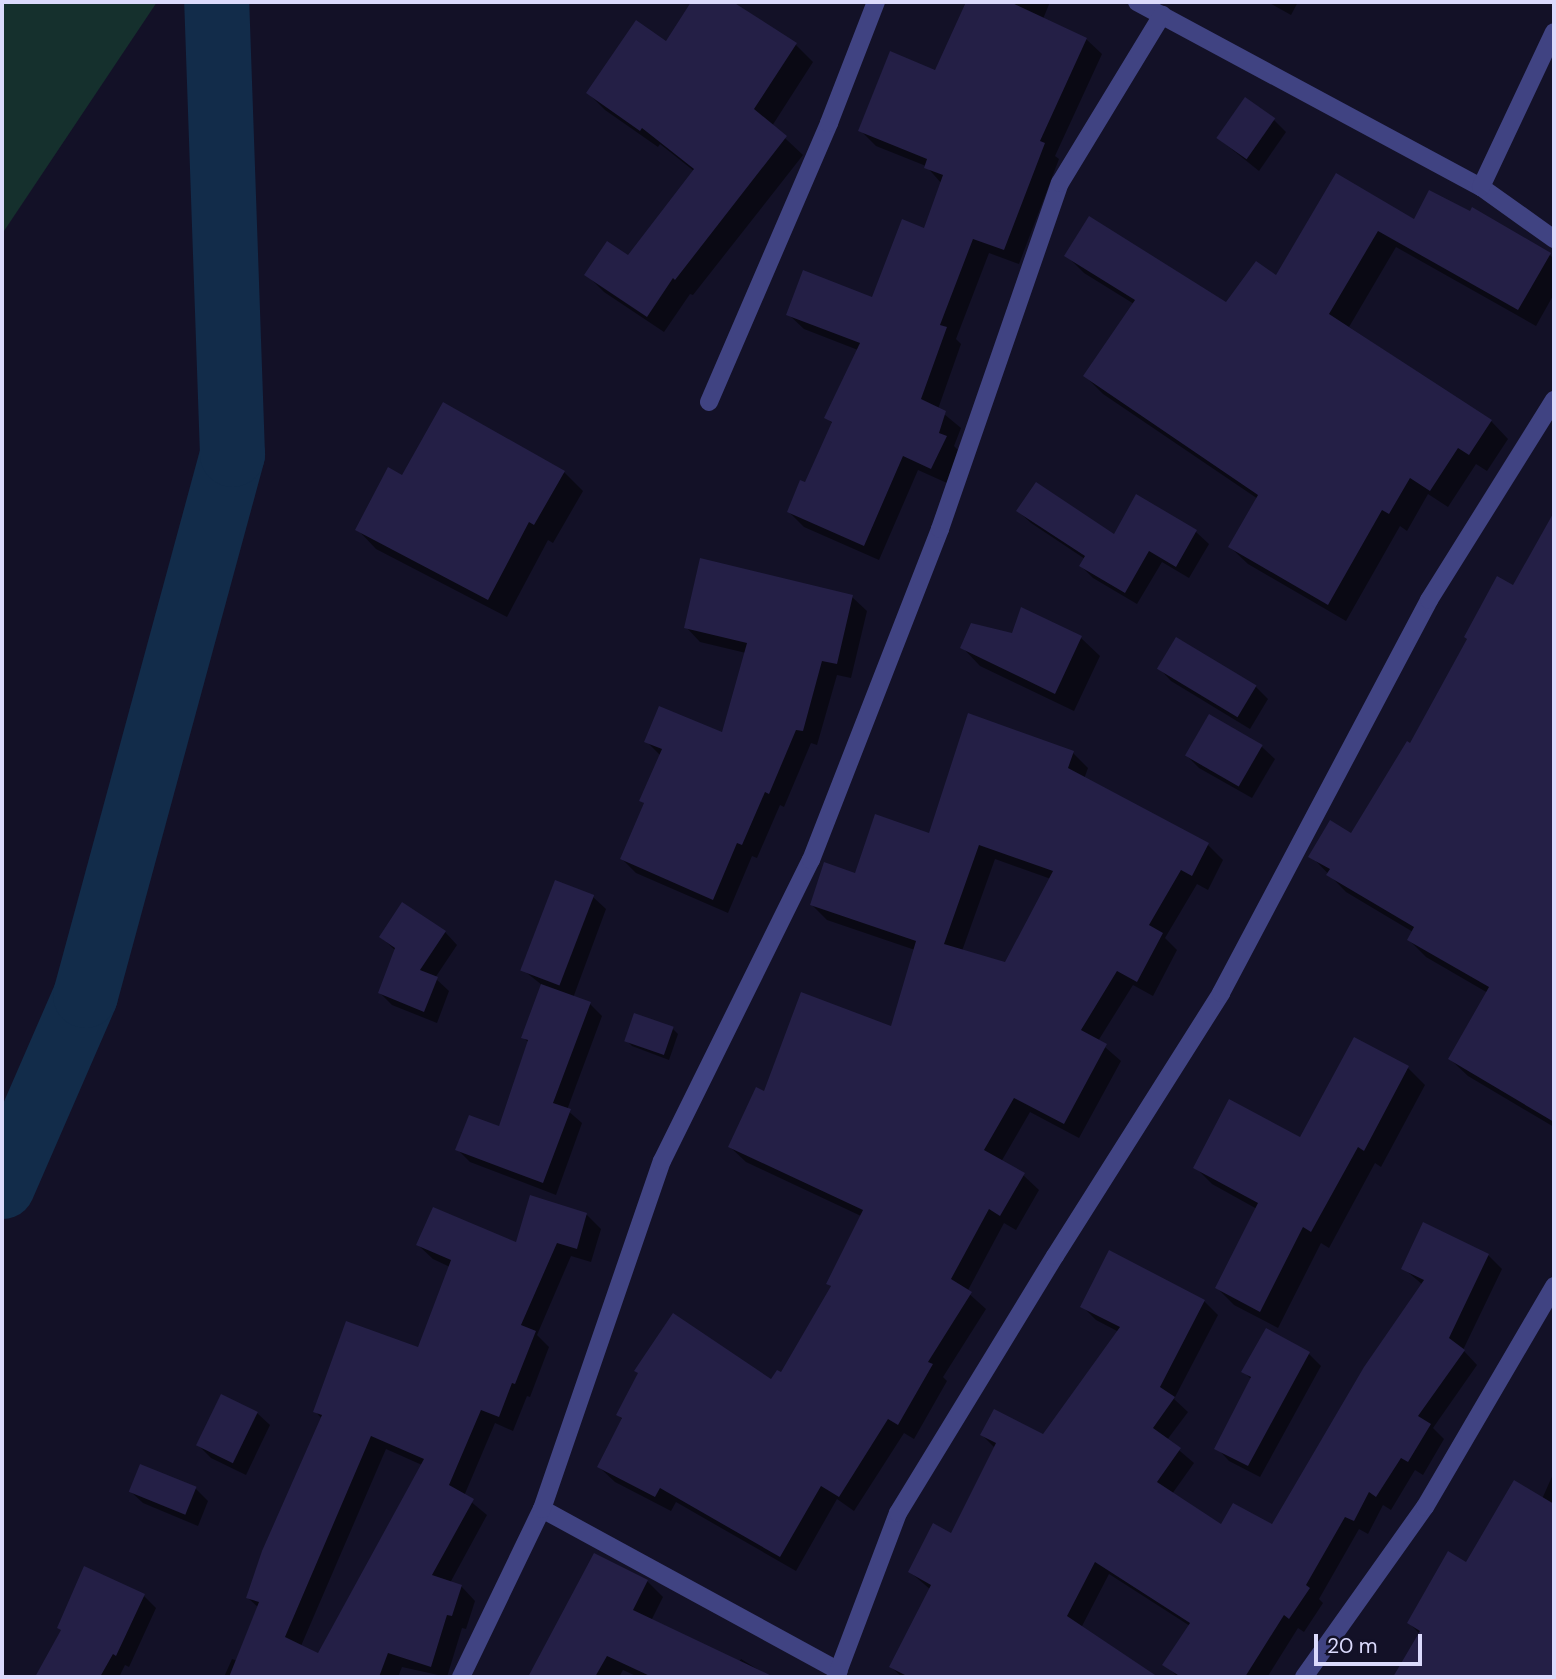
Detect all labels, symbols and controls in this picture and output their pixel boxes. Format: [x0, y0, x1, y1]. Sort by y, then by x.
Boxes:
scale bar [1318, 1620, 1426, 1664]
text: 20 m [1327, 1632, 1378, 1660]

